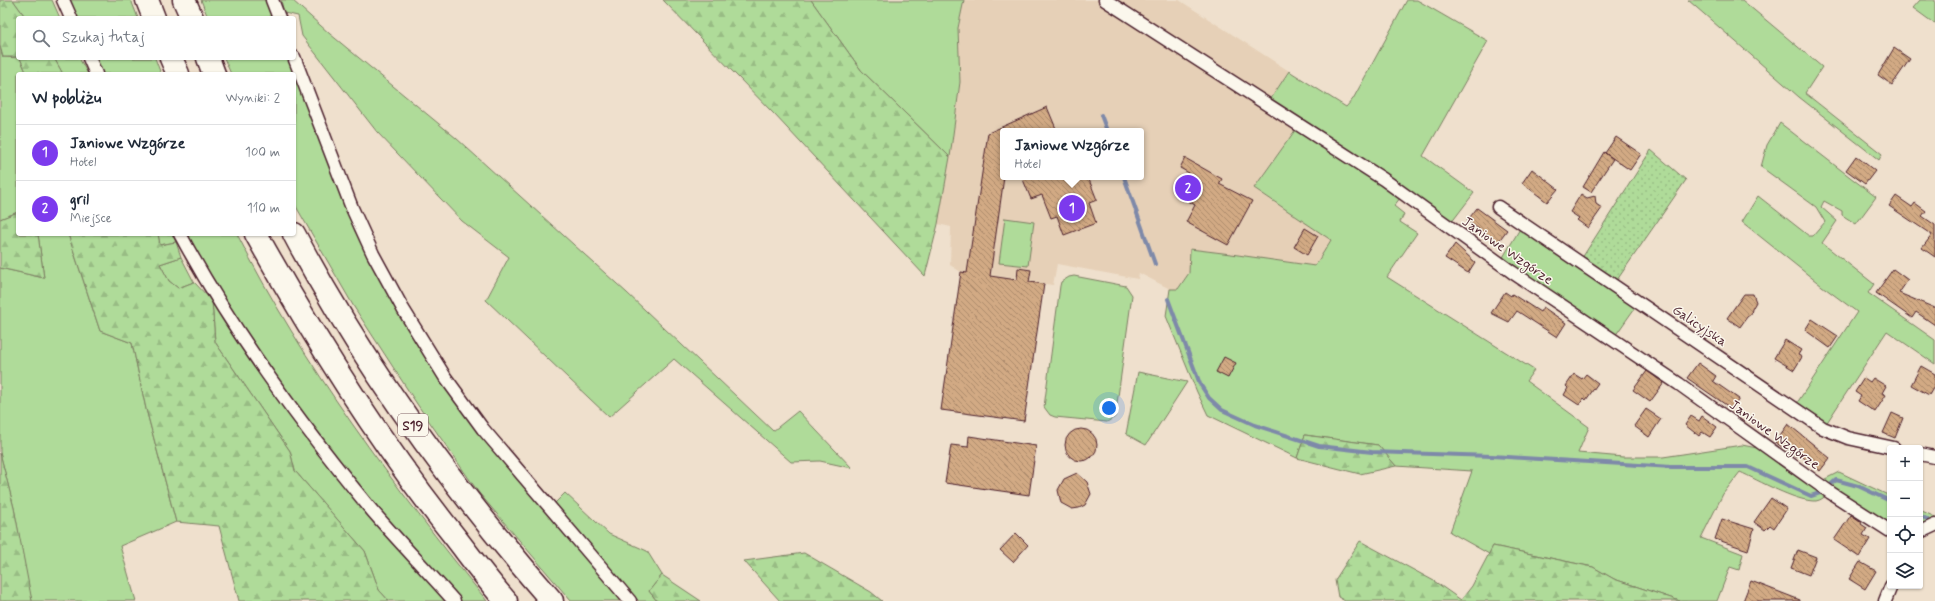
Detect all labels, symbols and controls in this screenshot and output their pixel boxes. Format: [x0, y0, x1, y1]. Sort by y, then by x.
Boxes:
search box [16, 16, 296, 60]
icon: search [30, 27, 52, 49]
text: Szukaj tutaj [62, 28, 145, 48]
text: W pobliżu [32, 87, 101, 109]
text: Wyniki: 2 [226, 90, 280, 107]
popup [1000, 128, 1144, 180]
text: Janiowe Wzgórze [70, 134, 185, 154]
text: Janiowe Wzgórze [1014, 136, 1130, 156]
text: 1 [42, 144, 48, 161]
text: 100 m [245, 144, 280, 161]
text: Hotel [70, 154, 96, 171]
text: Hotel [1014, 156, 1041, 173]
pin: 2 [1175, 173, 1201, 203]
text: gril [70, 190, 89, 210]
pin: 1 [1059, 193, 1085, 223]
text: 2 [42, 200, 48, 217]
text: 110 m [247, 200, 280, 217]
text: Miejsce [70, 210, 112, 227]
street label: Janiowe Wzgórze [1458, 213, 1557, 290]
street label: Galicyjska [1669, 301, 1730, 351]
street label: Janiowe Wzgórze [1725, 396, 1823, 475]
your location [1099, 398, 1119, 418]
road number: S19 [398, 414, 428, 436]
map controls [1887, 445, 1923, 589]
button: + [1887, 445, 1923, 481]
button: − [1887, 481, 1923, 517]
button: locate [1887, 517, 1923, 553]
button: layers [1887, 553, 1923, 589]

